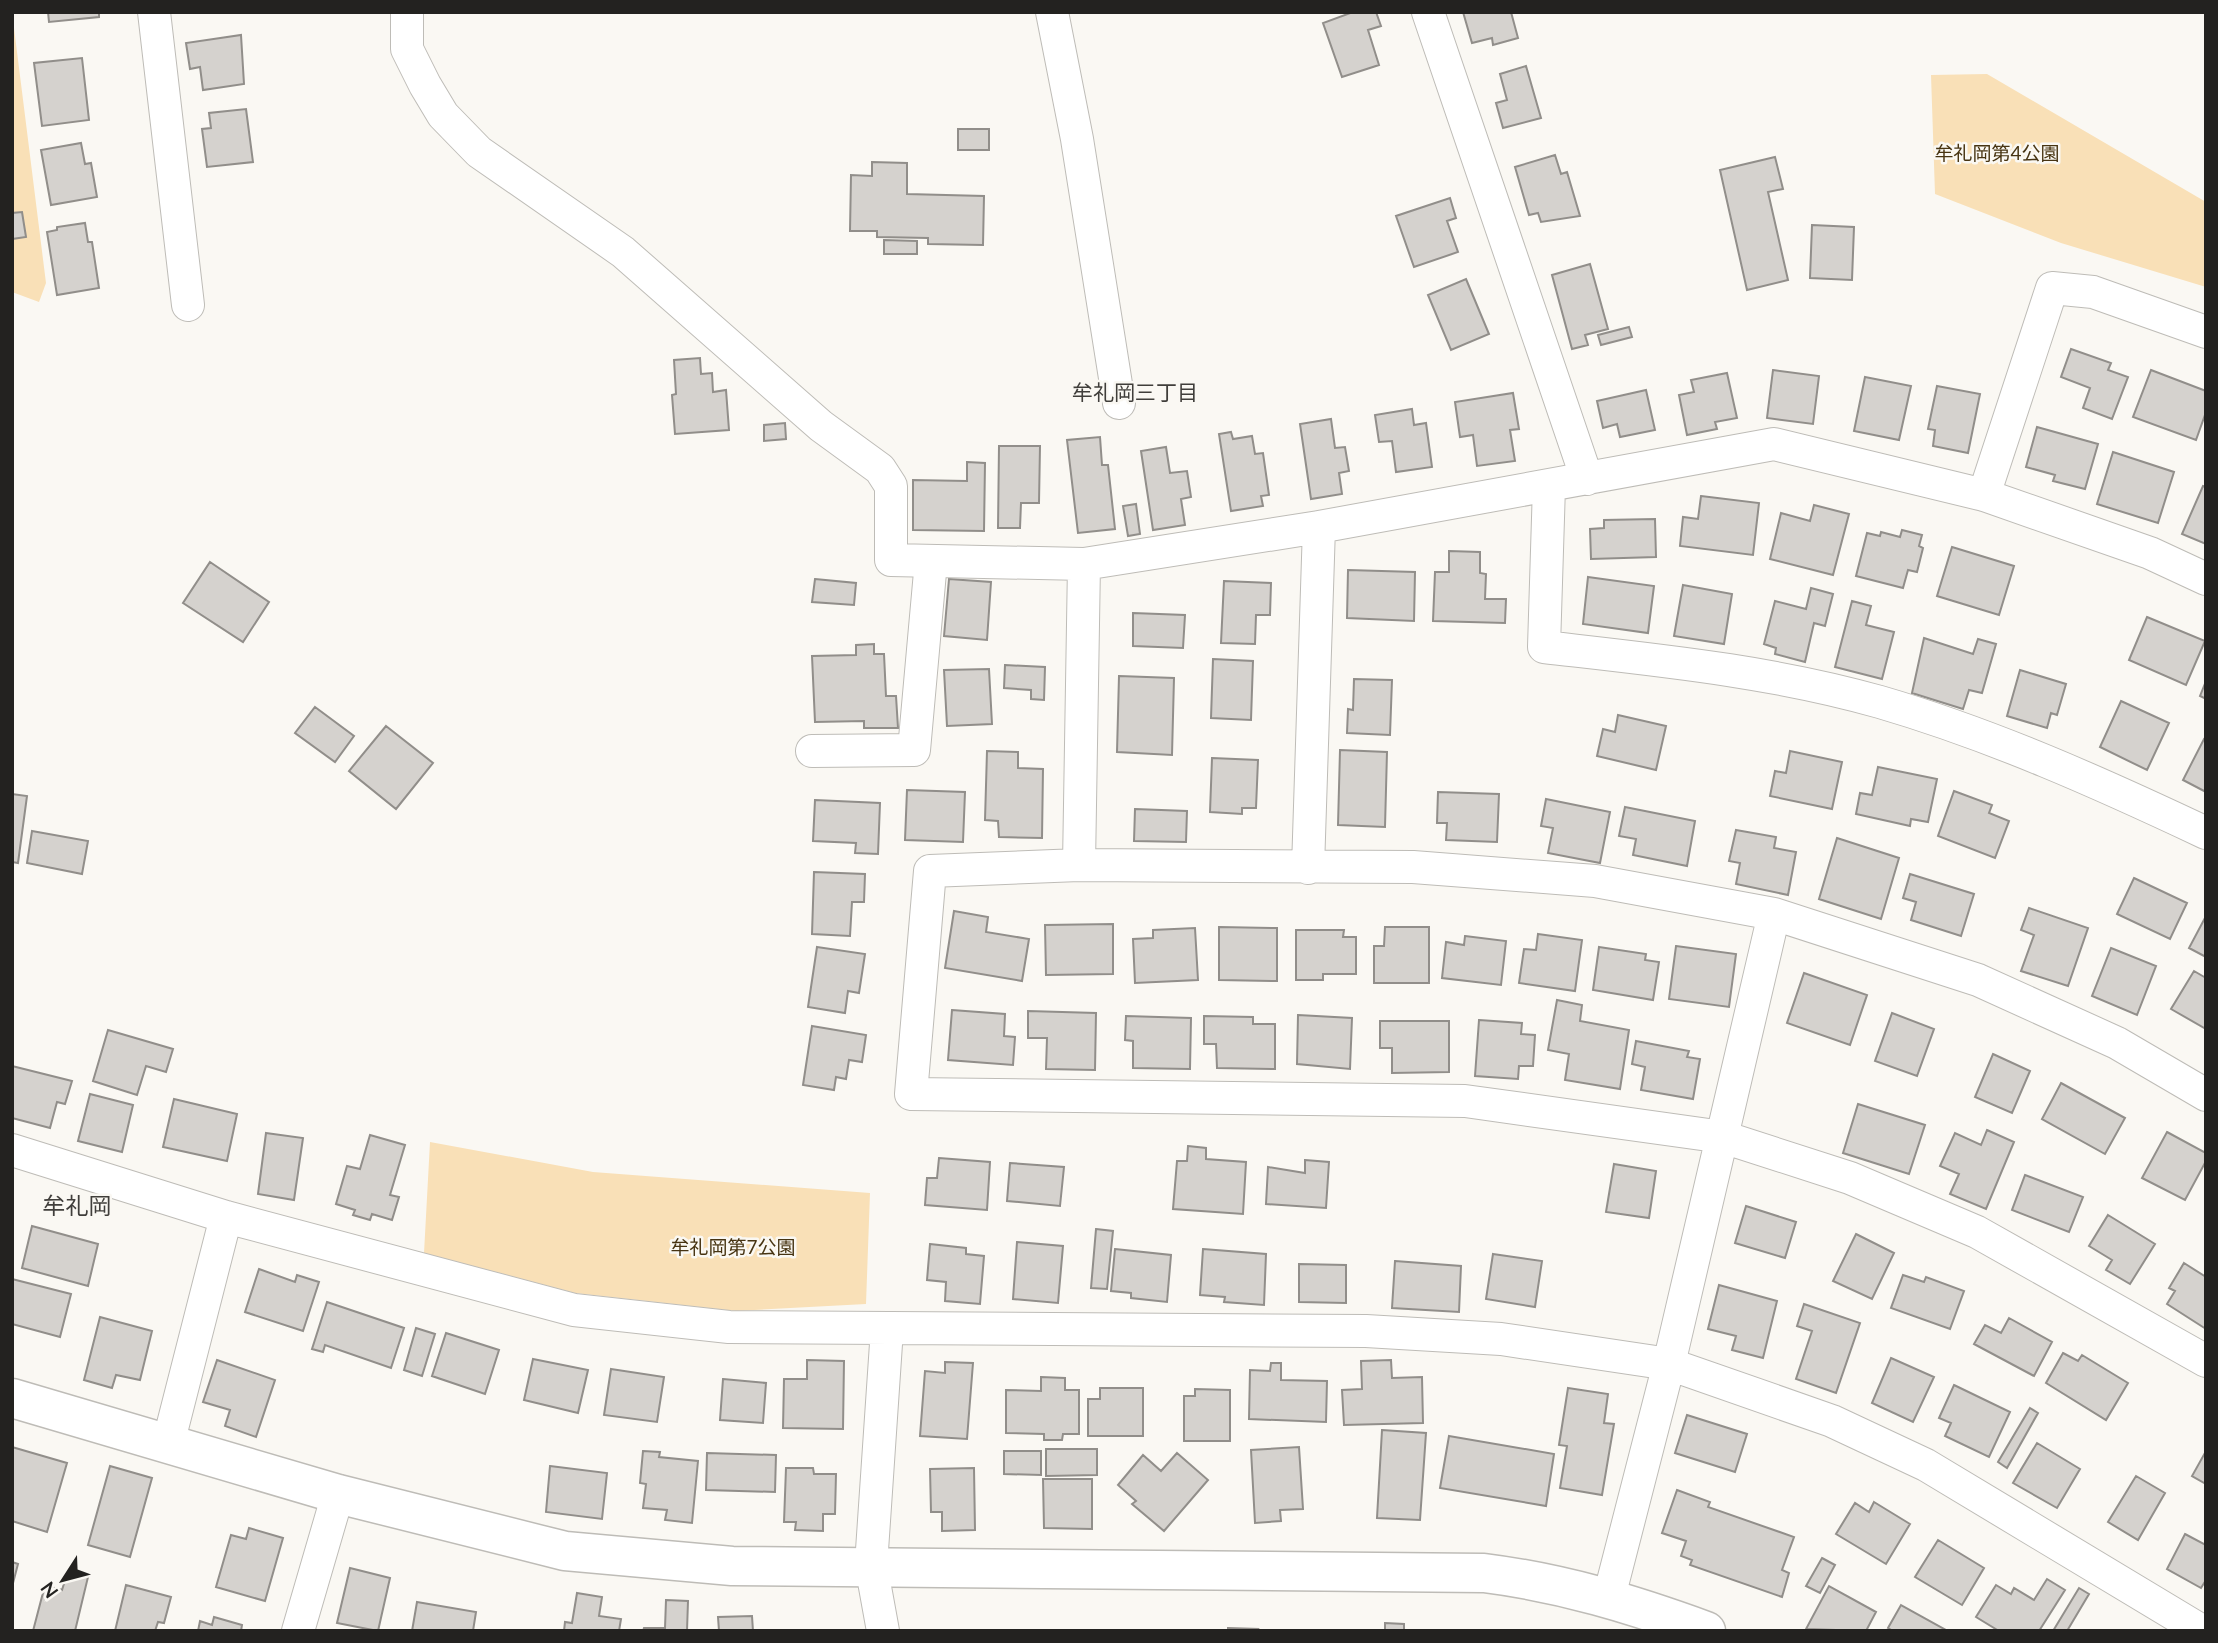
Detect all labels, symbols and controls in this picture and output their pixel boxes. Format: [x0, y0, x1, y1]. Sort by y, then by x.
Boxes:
park label: 牟礼岡第4公園 [1934, 141, 2060, 164]
district label: 牟礼岡三丁目 [1072, 379, 1198, 404]
district label: 牟礼岡 [43, 1191, 112, 1219]
park label: 牟礼岡第7公園 [670, 1235, 796, 1258]
north arrow [28, 1545, 98, 1615]
text: N [35, 1578, 62, 1603]

